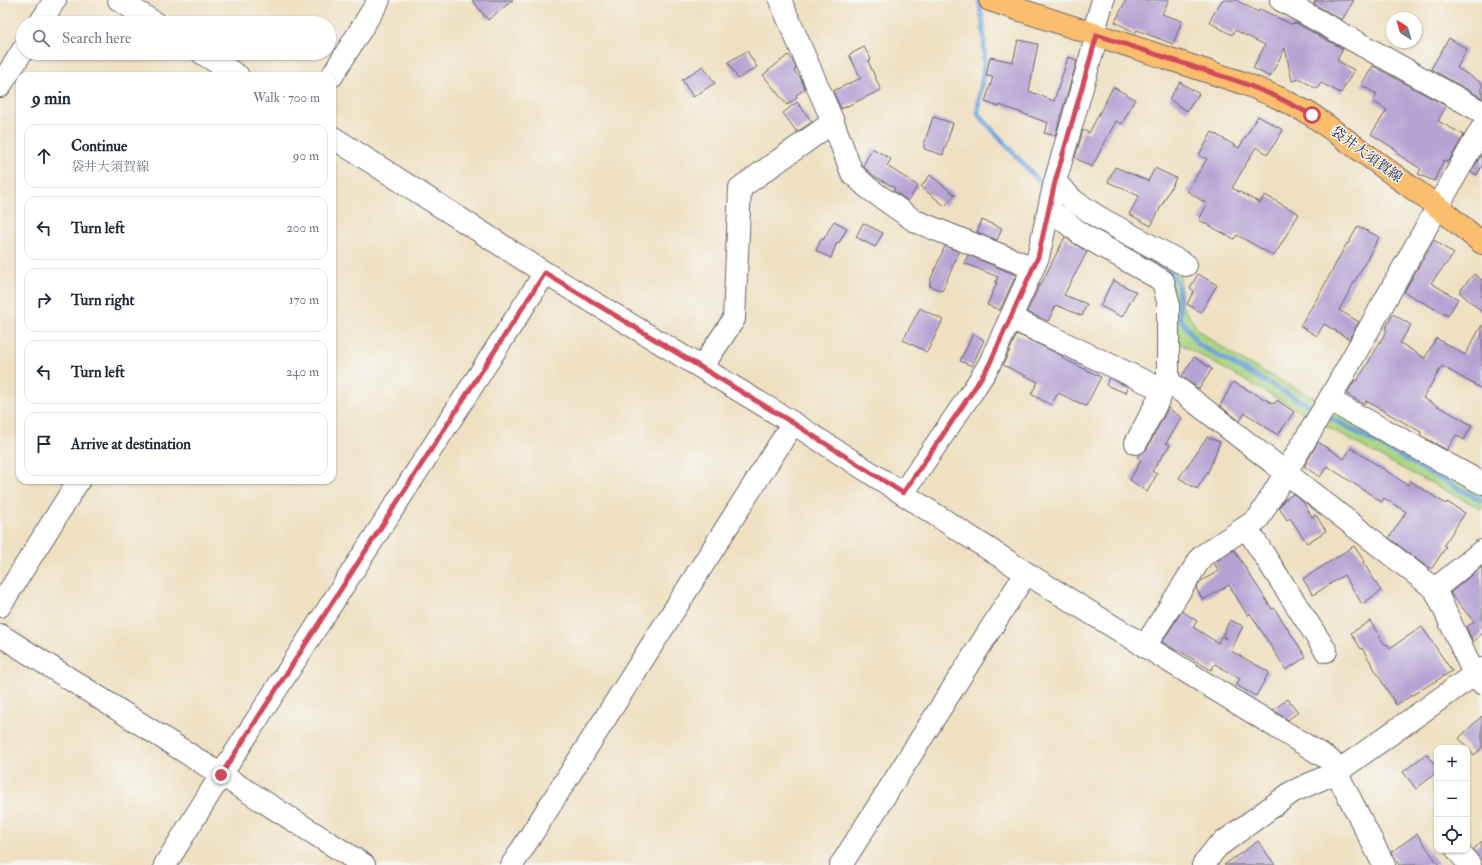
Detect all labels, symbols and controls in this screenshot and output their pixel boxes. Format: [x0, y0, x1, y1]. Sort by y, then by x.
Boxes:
north arrow [1386, 12, 1422, 48]
search box [16, 16, 336, 60]
icon: search [30, 27, 52, 49]
text: Search here [62, 29, 131, 48]
text: 9 min [32, 88, 71, 109]
text: Walk · 700 m [253, 90, 320, 106]
route start [1303, 106, 1321, 124]
street label: 袋井大須賀線 [1328, 123, 1406, 186]
text: Continue [71, 137, 127, 156]
icon: ahead [33, 145, 55, 167]
text: 90 m [293, 148, 319, 164]
text: 袋井大須賀線 [71, 159, 149, 175]
icon: left [33, 217, 55, 239]
text: Turn left [71, 219, 125, 238]
text: 200 m [286, 220, 319, 236]
icon: right [33, 289, 55, 311]
text: Turn right [71, 291, 134, 310]
text: 170 m [289, 292, 319, 308]
icon: left [33, 361, 55, 383]
text: Turn left [71, 363, 125, 382]
text: 240 m [286, 364, 319, 380]
icon: arrive [33, 433, 55, 455]
text: Arrive at destination [71, 435, 191, 454]
map controls [1434, 745, 1470, 853]
button: + [1434, 745, 1470, 781]
route end [212, 766, 230, 784]
button: − [1434, 781, 1470, 817]
button: locate [1434, 817, 1470, 853]

